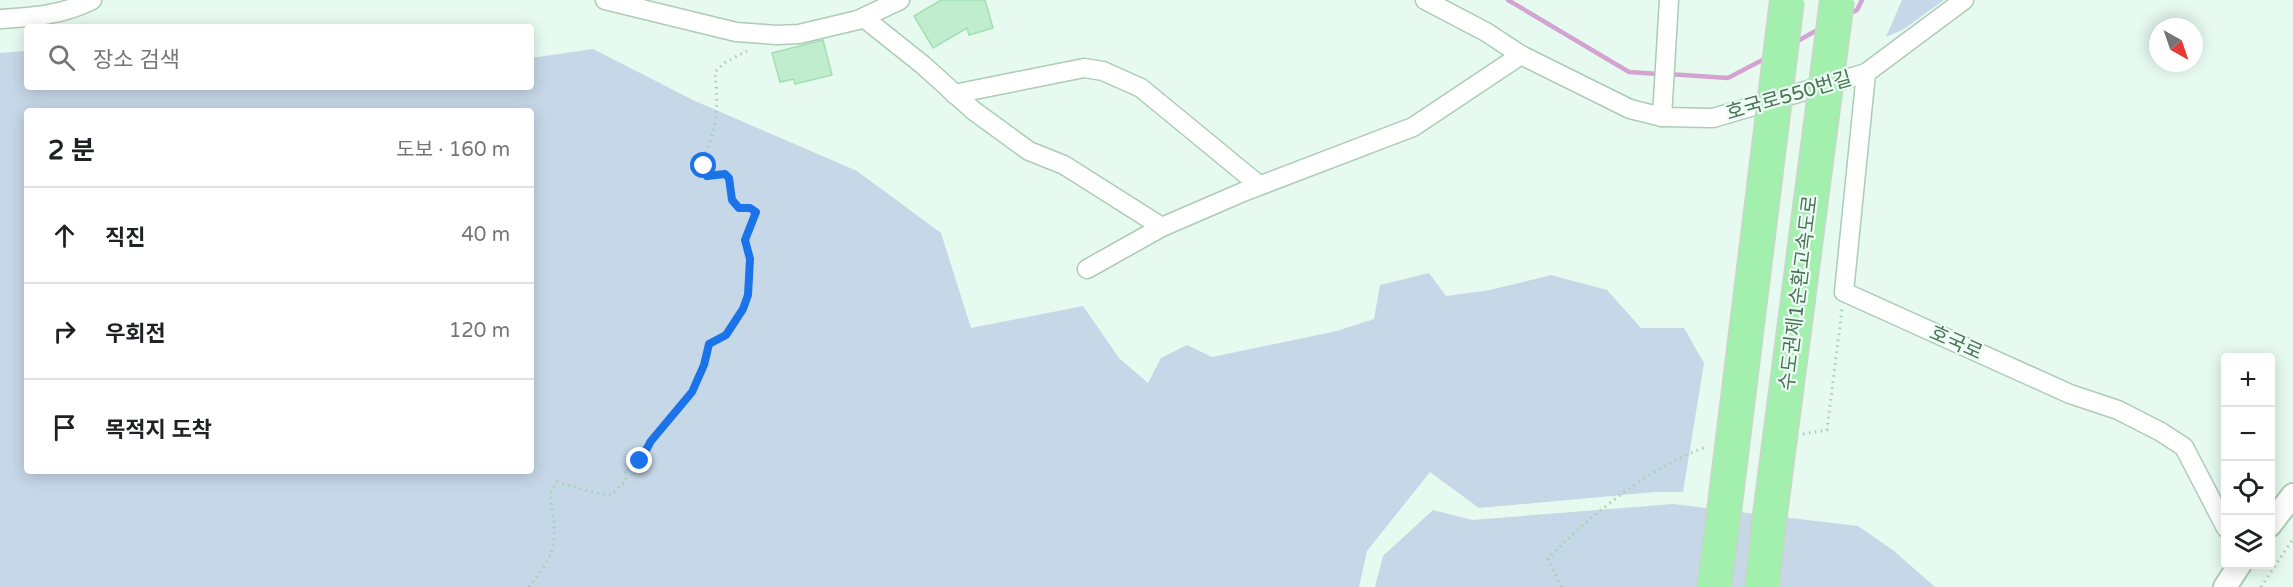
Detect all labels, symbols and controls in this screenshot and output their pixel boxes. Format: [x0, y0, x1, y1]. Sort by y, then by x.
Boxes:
north arrow [2149, 18, 2203, 72]
search box [24, 24, 534, 90]
icon: search [45, 41, 78, 74]
text: 장소 검색 [93, 47, 180, 73]
street label: 호국로550번길 [1723, 67, 1855, 125]
text: 2 분 [48, 135, 95, 166]
text: 도보 · 160 m [396, 138, 510, 162]
route start [690, 152, 716, 178]
street label: 수도권제1순환고속도로 [1775, 194, 1823, 392]
icon: ahead [48, 219, 81, 252]
text: 40 m [461, 223, 510, 247]
text: 직진 [105, 225, 145, 251]
icon: right [48, 315, 81, 348]
text: 120 m [449, 319, 510, 343]
text: 우회전 [105, 321, 166, 347]
street label: 호국로 [1926, 321, 1986, 365]
map controls [2221, 353, 2275, 569]
button: + [2221, 353, 2275, 407]
button: − [2221, 407, 2275, 461]
icon: arrive [48, 411, 81, 444]
text: 목적지 도착 [105, 417, 212, 443]
route end [626, 447, 652, 473]
button: locate [2221, 461, 2275, 515]
button: layers [2221, 515, 2275, 569]

